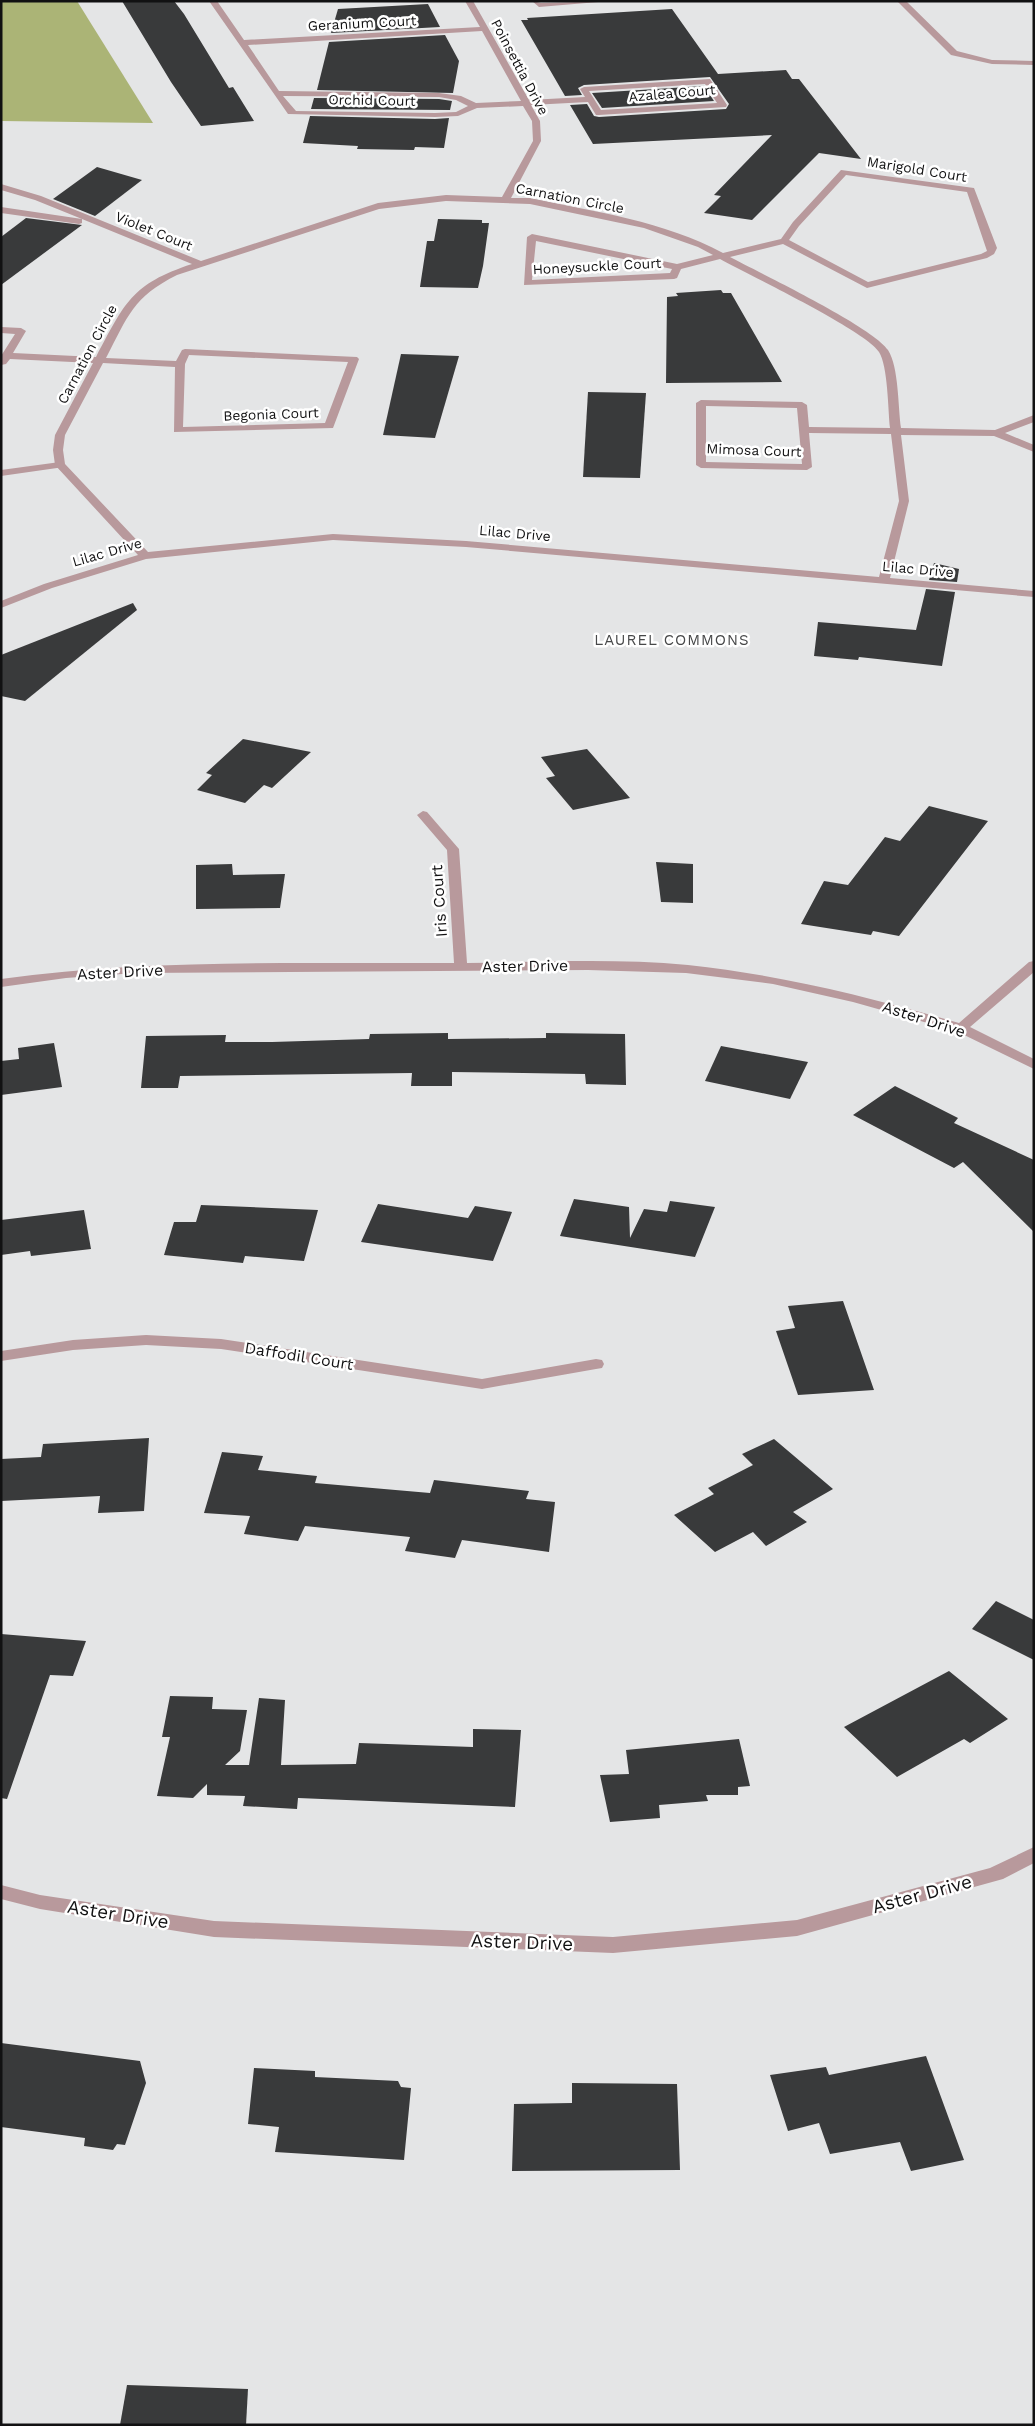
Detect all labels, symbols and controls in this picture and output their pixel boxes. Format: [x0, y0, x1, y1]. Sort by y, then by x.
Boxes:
street label: Geranium Court [307, 12, 417, 34]
street label: Poinsettia Drive [488, 16, 552, 118]
street label: Azalea Court [628, 81, 716, 105]
street label: Orchid Court [328, 91, 416, 109]
street label: Marigold Court [866, 153, 968, 185]
street label: Carnation Circle [514, 180, 626, 216]
street label: Violet Court [113, 208, 195, 254]
street label: Honeysuckle Court [532, 255, 662, 277]
street label: Carnation Circle [54, 302, 120, 406]
street label: Begonia Court [223, 404, 319, 424]
street label: Mimosa Court [706, 440, 802, 460]
street label: Lilac Drive [479, 522, 551, 544]
street label: Lilac Drive [70, 534, 144, 570]
street label: Lilac Drive [882, 558, 954, 580]
district label: LAUREL COMMONS [594, 631, 750, 649]
street label: Iris Court [427, 864, 451, 938]
street label: Aster Drive [482, 956, 568, 976]
street label: Aster Drive [76, 960, 164, 984]
street label: Aster Drive [880, 997, 968, 1041]
street label: Daffodil Court [243, 1338, 355, 1374]
street label: Aster Drive [870, 1870, 974, 1918]
street label: Aster Drive [66, 1895, 170, 1933]
street label: Aster Drive [470, 1929, 574, 1955]

